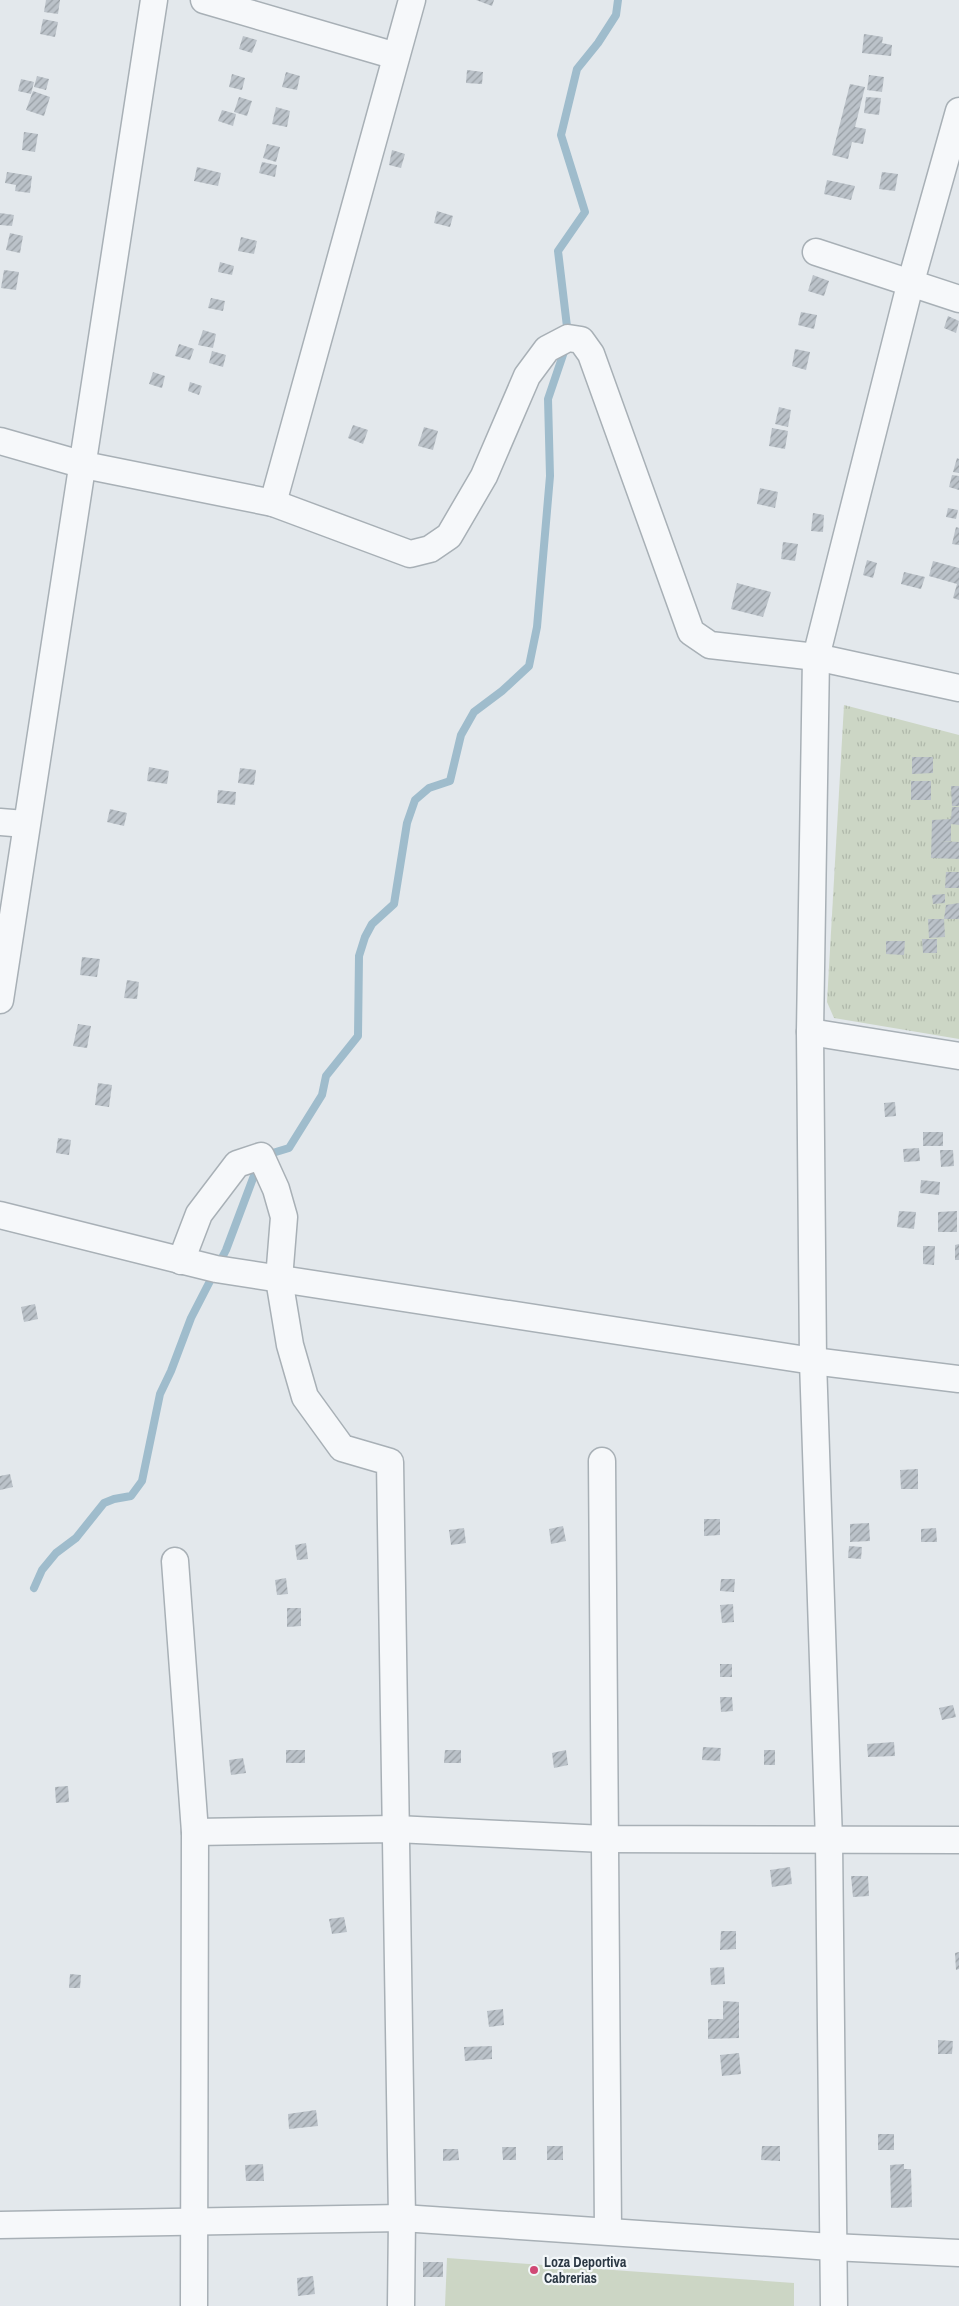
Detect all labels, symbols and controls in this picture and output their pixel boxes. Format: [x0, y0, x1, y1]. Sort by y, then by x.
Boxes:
place label: Loza Deportiva Cabrerias [544, 2253, 627, 2287]
marker: Loza Deportiva Cabrerias [528, 2264, 540, 2276]

